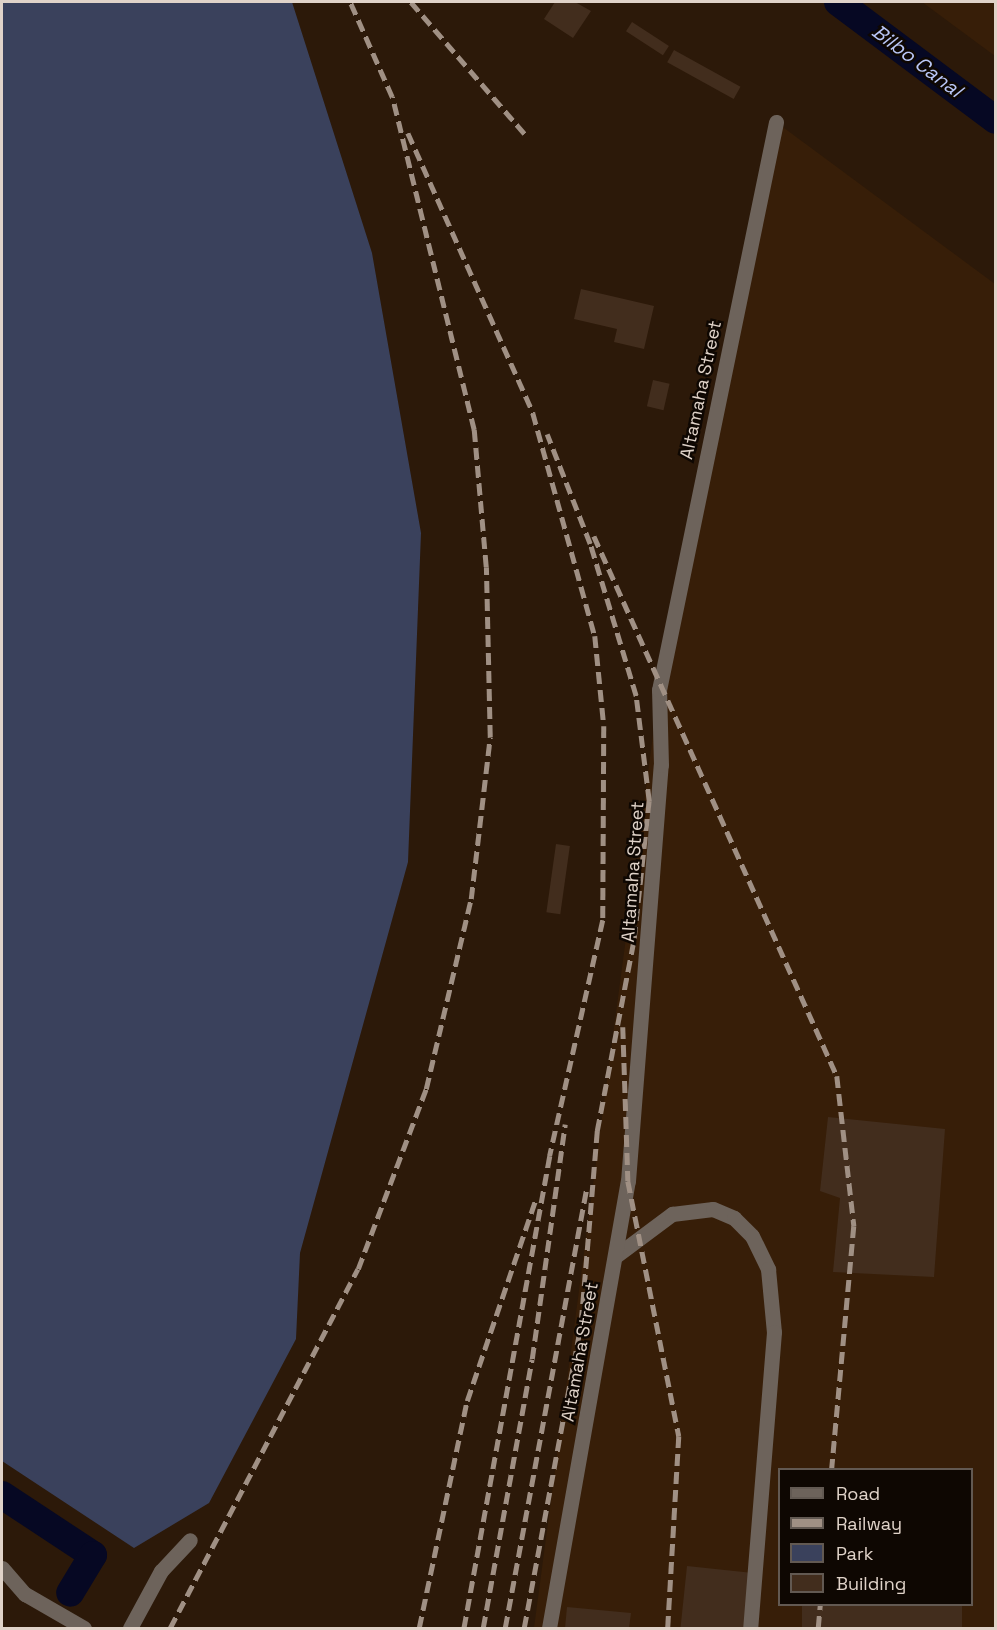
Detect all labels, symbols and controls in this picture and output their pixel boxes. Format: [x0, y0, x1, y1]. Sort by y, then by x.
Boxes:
water label: Bilbo Canal [867, 19, 967, 103]
street label: Altamaha Street [676, 319, 726, 461]
street label: Altamaha Street [617, 801, 649, 943]
street label: Altamaha Street [557, 1281, 603, 1423]
legend [778, 1468, 973, 1606]
text: Road [836, 1482, 880, 1505]
text: Railway [836, 1512, 902, 1535]
text: Park [836, 1542, 873, 1565]
text: Building [836, 1572, 906, 1595]

